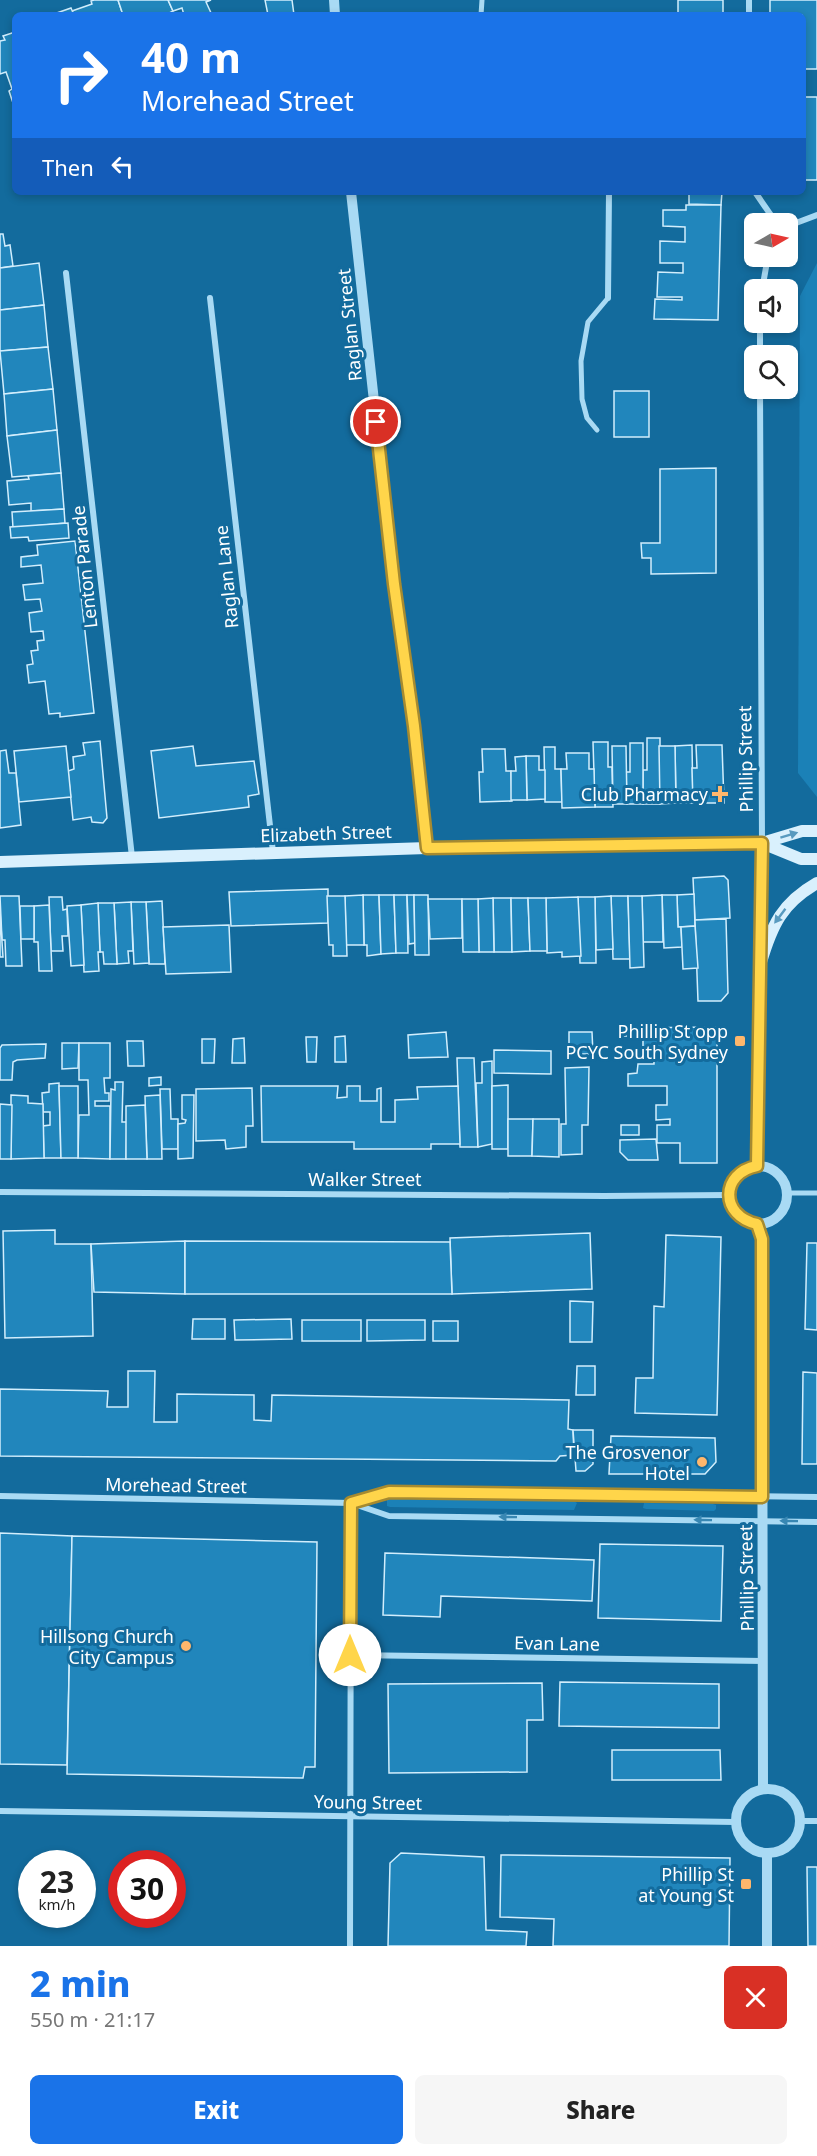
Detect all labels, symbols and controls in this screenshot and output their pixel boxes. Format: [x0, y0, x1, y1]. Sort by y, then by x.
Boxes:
text: 40 m [141, 28, 241, 85]
icon: right [42, 36, 120, 114]
text: Morehead Street [141, 82, 354, 119]
icon: left [106, 150, 139, 183]
text: Then [42, 152, 94, 182]
north arrow [744, 213, 798, 267]
map controls [744, 213, 798, 399]
street label: Raglan Street [331, 267, 367, 383]
button: sound [744, 279, 798, 333]
button: search [744, 345, 798, 399]
pin [350, 396, 401, 447]
icon: arrive [359, 405, 392, 438]
street label: Lenton Parade [66, 504, 102, 630]
street label: Raglan Lane [209, 524, 243, 630]
street label: Phillip Street [732, 705, 758, 813]
place label: Club Pharmacy [581, 782, 709, 806]
marker: Club Pharmacy [713, 787, 727, 801]
street label: Elizabeth Street [260, 819, 393, 847]
one-way arrow [780, 830, 798, 839]
one-way arrow [774, 908, 787, 924]
place label: Phillip St opp PCYC South Sydney [565, 1019, 729, 1064]
marker: Phillip St opp PCYC South Sydney [733, 1034, 747, 1048]
street label: Walker Street [308, 1167, 422, 1191]
place label: The Grosvenor Hotel [566, 1440, 691, 1485]
marker: The Grosvenor Hotel [695, 1455, 709, 1469]
street label: Morehead Street [105, 1472, 248, 1498]
one-way arrow [499, 1513, 518, 1522]
one-way arrow [693, 1515, 712, 1525]
one-way arrow [780, 1516, 799, 1526]
street label: Phillip Street [733, 1524, 759, 1632]
position arrow [318, 1623, 382, 1687]
place label: Hillsong Church City Campus [40, 1624, 174, 1669]
street label: Evan Lane [514, 1630, 600, 1656]
marker: Hillsong Church City Campus [179, 1639, 193, 1653]
street label: Young Street [314, 1789, 423, 1815]
speed limit sign: 30 [108, 1850, 186, 1928]
text: 23 [40, 1861, 74, 1902]
place label: Phillip St at Young St [638, 1862, 734, 1907]
marker: Phillip St at Young St [739, 1877, 753, 1891]
text: km/h [39, 1894, 75, 1914]
text: 2 min [30, 1959, 131, 2008]
button: close [724, 1966, 787, 2029]
text: 550 m · 21:17 [30, 2006, 155, 2033]
button: Exit [30, 2075, 403, 2144]
button: Share [415, 2075, 787, 2144]

